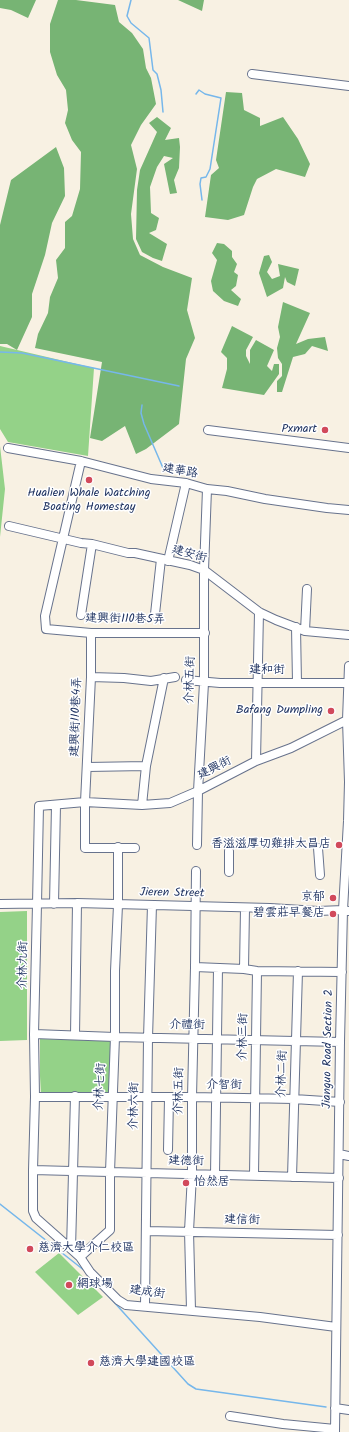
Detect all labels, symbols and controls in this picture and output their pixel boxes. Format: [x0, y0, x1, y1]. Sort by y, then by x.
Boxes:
place label: Pxmart [282, 423, 317, 437]
marker: Pxmart [320, 425, 330, 435]
street label: 建華路 [161, 462, 199, 482]
marker: Hualien Whale Watching Boating Homestay [84, 475, 94, 485]
place label: Hualien Whale Watching Boating Homestay [28, 487, 150, 515]
street label: 建安街 [170, 543, 208, 567]
street label: 建興街110巷5弄 [85, 612, 165, 628]
street label: 介林五街 [183, 656, 199, 704]
street label: 建和街 [249, 664, 285, 678]
street label: 建興街110巷4弄 [68, 677, 86, 757]
place label: Bafang Dumpling [236, 704, 323, 718]
marker: Bafang Dumpling [326, 706, 336, 716]
street label: 建興街 [196, 754, 234, 784]
place label: 香滋滋厚切雞排太昌店 [211, 838, 331, 852]
marker: 香滋滋厚切雞排太昌店 [334, 840, 344, 850]
street label: Jieren Street [139, 886, 205, 902]
place label: 京郁 [301, 891, 325, 905]
marker: 京郁 [328, 893, 338, 903]
place label: 碧雲莊早餐店 [253, 907, 325, 921]
marker: 碧雲莊早餐店 [328, 909, 338, 919]
street label: 介林九街 [16, 941, 32, 989]
street label: Jianguo Road Section 2 [321, 989, 337, 1109]
street label: 介林三街 [236, 1013, 252, 1061]
street label: 介禮街 [169, 1018, 205, 1034]
street label: 介林二街 [275, 1050, 291, 1098]
street label: 介林七街 [93, 1063, 109, 1111]
street label: 介林五街 [172, 1067, 188, 1115]
street label: 介智街 [206, 1078, 242, 1094]
street label: 介林六街 [127, 1082, 143, 1130]
street label: 建德街 [168, 1154, 204, 1170]
place label: 怡然居 [194, 1176, 230, 1190]
marker: 怡然居 [181, 1178, 191, 1188]
street label: 建信街 [224, 1213, 260, 1229]
place label: 慈濟大學介仁校區 [38, 1242, 134, 1256]
marker: 慈濟大學介仁校區 [25, 1244, 35, 1254]
place label: 網球場 [77, 1278, 113, 1292]
marker: 網球場 [64, 1280, 74, 1290]
street label: 建成街 [128, 1283, 166, 1303]
place label: 慈濟大學建國校區 [99, 1356, 195, 1370]
marker: 慈濟大學建國校區 [86, 1358, 96, 1368]

